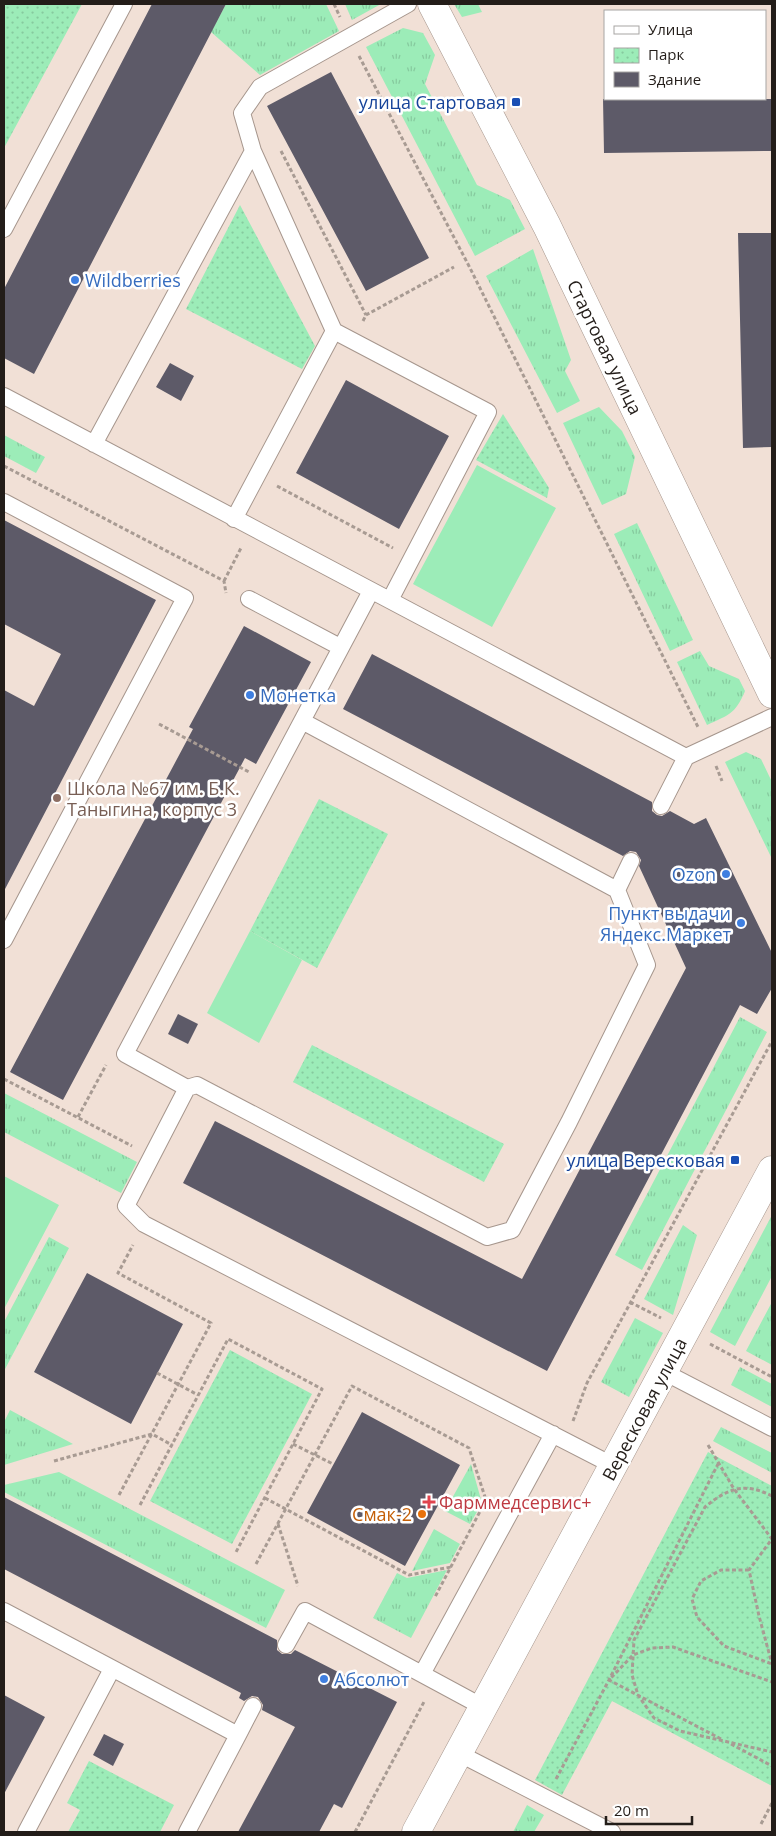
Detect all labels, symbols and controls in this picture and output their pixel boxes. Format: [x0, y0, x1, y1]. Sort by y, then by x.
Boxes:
legend [604, 10, 766, 100]
text: Улица [648, 19, 693, 39]
text: Парк [648, 44, 684, 64]
text: Здание [648, 69, 701, 89]
place label: улица Стартовая [359, 90, 506, 114]
marker: улица Стартовая [510, 96, 522, 108]
place label: Wildberries [85, 268, 181, 292]
marker: Wildberries [69, 274, 81, 286]
street label: Стартовая улица [562, 276, 648, 418]
place label: Монетка [260, 683, 336, 707]
marker: Монетка [244, 689, 256, 701]
place label: Школа №67 им. Б.К. Таныгина, корпус 3 [67, 776, 240, 821]
marker: Школа №67 им. Б.К. Таныгина, корпус 3 [51, 792, 63, 804]
place label: Ozon [672, 862, 716, 886]
marker: Ozon [720, 868, 732, 880]
place label: Пункт выдачи Яндекс.Маркет [600, 901, 732, 946]
marker: Пункт выдачи Яндекс.Маркет [735, 917, 747, 929]
place label: улица Вересковая [566, 1148, 725, 1172]
marker: улица Вересковая [729, 1154, 741, 1166]
street label: Вересковая улица [596, 1333, 692, 1485]
place label: Фарммедсервис+ [439, 1490, 592, 1514]
marker: Фарммедсервис+ [423, 1496, 435, 1508]
place label: Смак-2 [352, 1502, 412, 1526]
marker: Смак-2 [416, 1508, 428, 1520]
place label: Абсолют [334, 1667, 410, 1691]
marker: Абсолют [318, 1673, 330, 1685]
scale bar [606, 1794, 692, 1826]
text: 20 m [614, 1800, 649, 1820]

